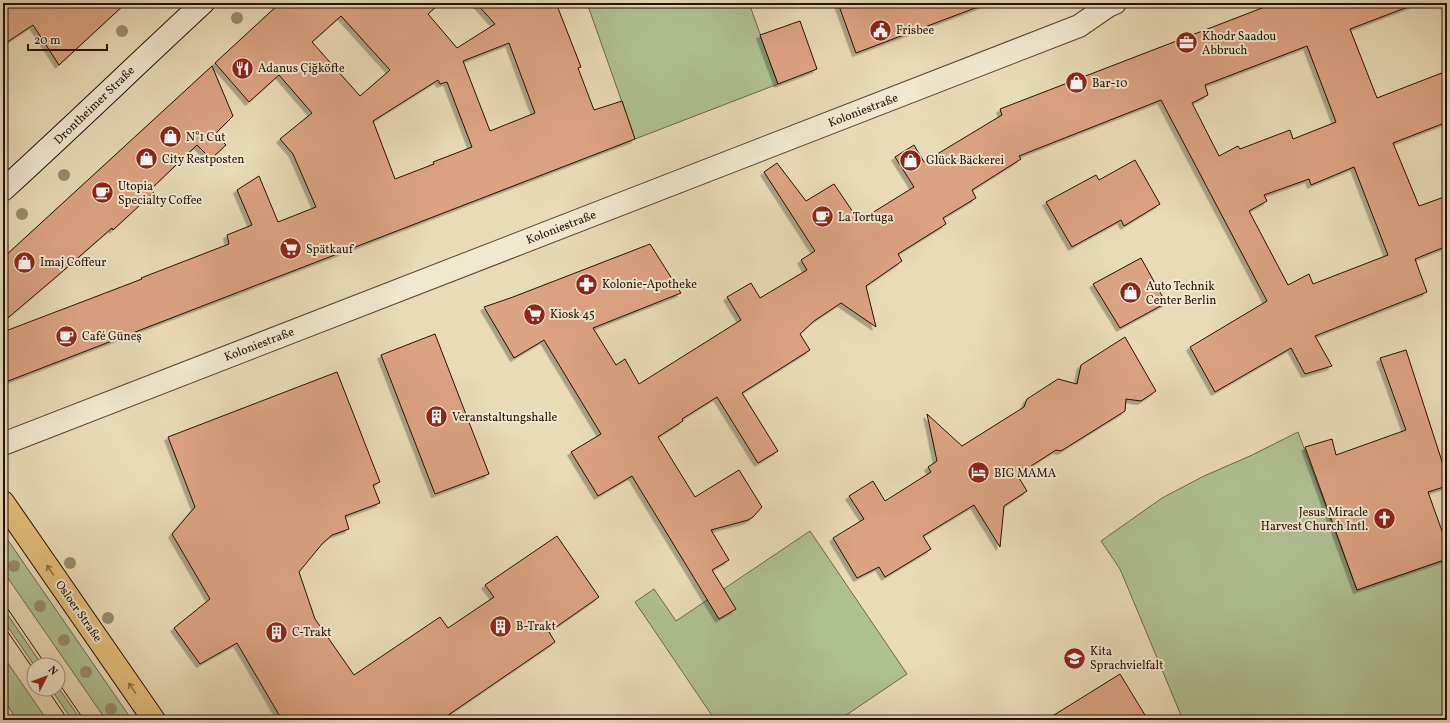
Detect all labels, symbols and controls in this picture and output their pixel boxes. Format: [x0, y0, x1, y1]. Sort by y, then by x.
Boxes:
public building icon: Frisbee [868, 17, 894, 43]
place label: Frisbee [896, 23, 934, 39]
scale bar [28, 26, 107, 52]
place label: Khodr Saadou Abbruch [1202, 29, 1277, 59]
office icon: Khodr Saadou Abbruch [1173, 30, 1199, 56]
text: 20 m [34, 33, 61, 49]
restaurant icon: Adanus Çiğköfte [230, 55, 256, 81]
place label: Adanus Çiğköfte [258, 61, 345, 77]
street label: Drontheimer Straße [51, 63, 139, 148]
shop icon: Bar-10 [1064, 70, 1090, 96]
place label: Bar-10 [1092, 76, 1127, 92]
street label: Koloniestraße [826, 90, 901, 132]
shop icon: N°1 Cut [157, 124, 183, 150]
place label: N°1 Cut [186, 130, 225, 146]
shop icon: City Restposten [134, 146, 160, 172]
shop icon: Glück Bäckerei [898, 147, 924, 173]
place label: City Restposten [162, 152, 245, 168]
place label: Glück Bäckerei [926, 153, 1004, 169]
place label: Utopia Specialty Coffee [118, 179, 202, 209]
cafe icon: Utopia Specialty Coffee [90, 180, 116, 206]
cafe icon: La Tortuga [809, 204, 835, 230]
street label: Koloniestraße [524, 207, 599, 249]
place label: La Tortuga [838, 210, 893, 226]
supermarket icon: Spätkauf [278, 236, 304, 262]
place label: Spätkauf [306, 242, 355, 258]
shop icon: Imaj Coffeur [12, 249, 38, 275]
place label: Imaj Coffeur [40, 255, 106, 271]
pharmacy icon: Kolonie-Apotheke [574, 271, 600, 297]
place label: Kolonie-Apotheke [602, 277, 697, 293]
place label: Auto Technik Center Berlin [1146, 279, 1216, 309]
shop icon: Auto Technik Center Berlin [1118, 280, 1144, 306]
supermarket icon: Kiosk 45 [522, 301, 548, 327]
place label: Kiosk 45 [550, 307, 595, 323]
cafe icon: Café Güneş [53, 323, 79, 349]
street label: Koloniestraße [222, 324, 297, 366]
place label: Café Güneş [82, 329, 142, 345]
building icon: Veranstaltungshalle [423, 404, 449, 430]
place label: Veranstaltungshalle [452, 410, 558, 426]
hotel icon: BIG MAMA [966, 460, 992, 486]
place label: BIG MAMA [994, 466, 1057, 482]
place label: Jesus Miracle Harvest Church Intl. [1261, 505, 1368, 535]
church icon: Jesus Miracle Harvest Church Intl. [1371, 506, 1397, 532]
one-way arrow [46, 564, 54, 575]
street label: Osloer Straße [51, 578, 105, 646]
building icon: B-Trakt [488, 613, 514, 639]
building icon: C-Trakt [264, 619, 290, 645]
place label: B-Trakt [516, 619, 556, 635]
place label: C-Trakt [292, 625, 331, 641]
place label: Kita Sprachvielfalt [1090, 644, 1163, 674]
school or university icon: Kita Sprachvielfalt [1061, 645, 1087, 671]
north arrow [26, 657, 66, 697]
text: N [44, 663, 61, 679]
one-way arrow [128, 683, 136, 694]

